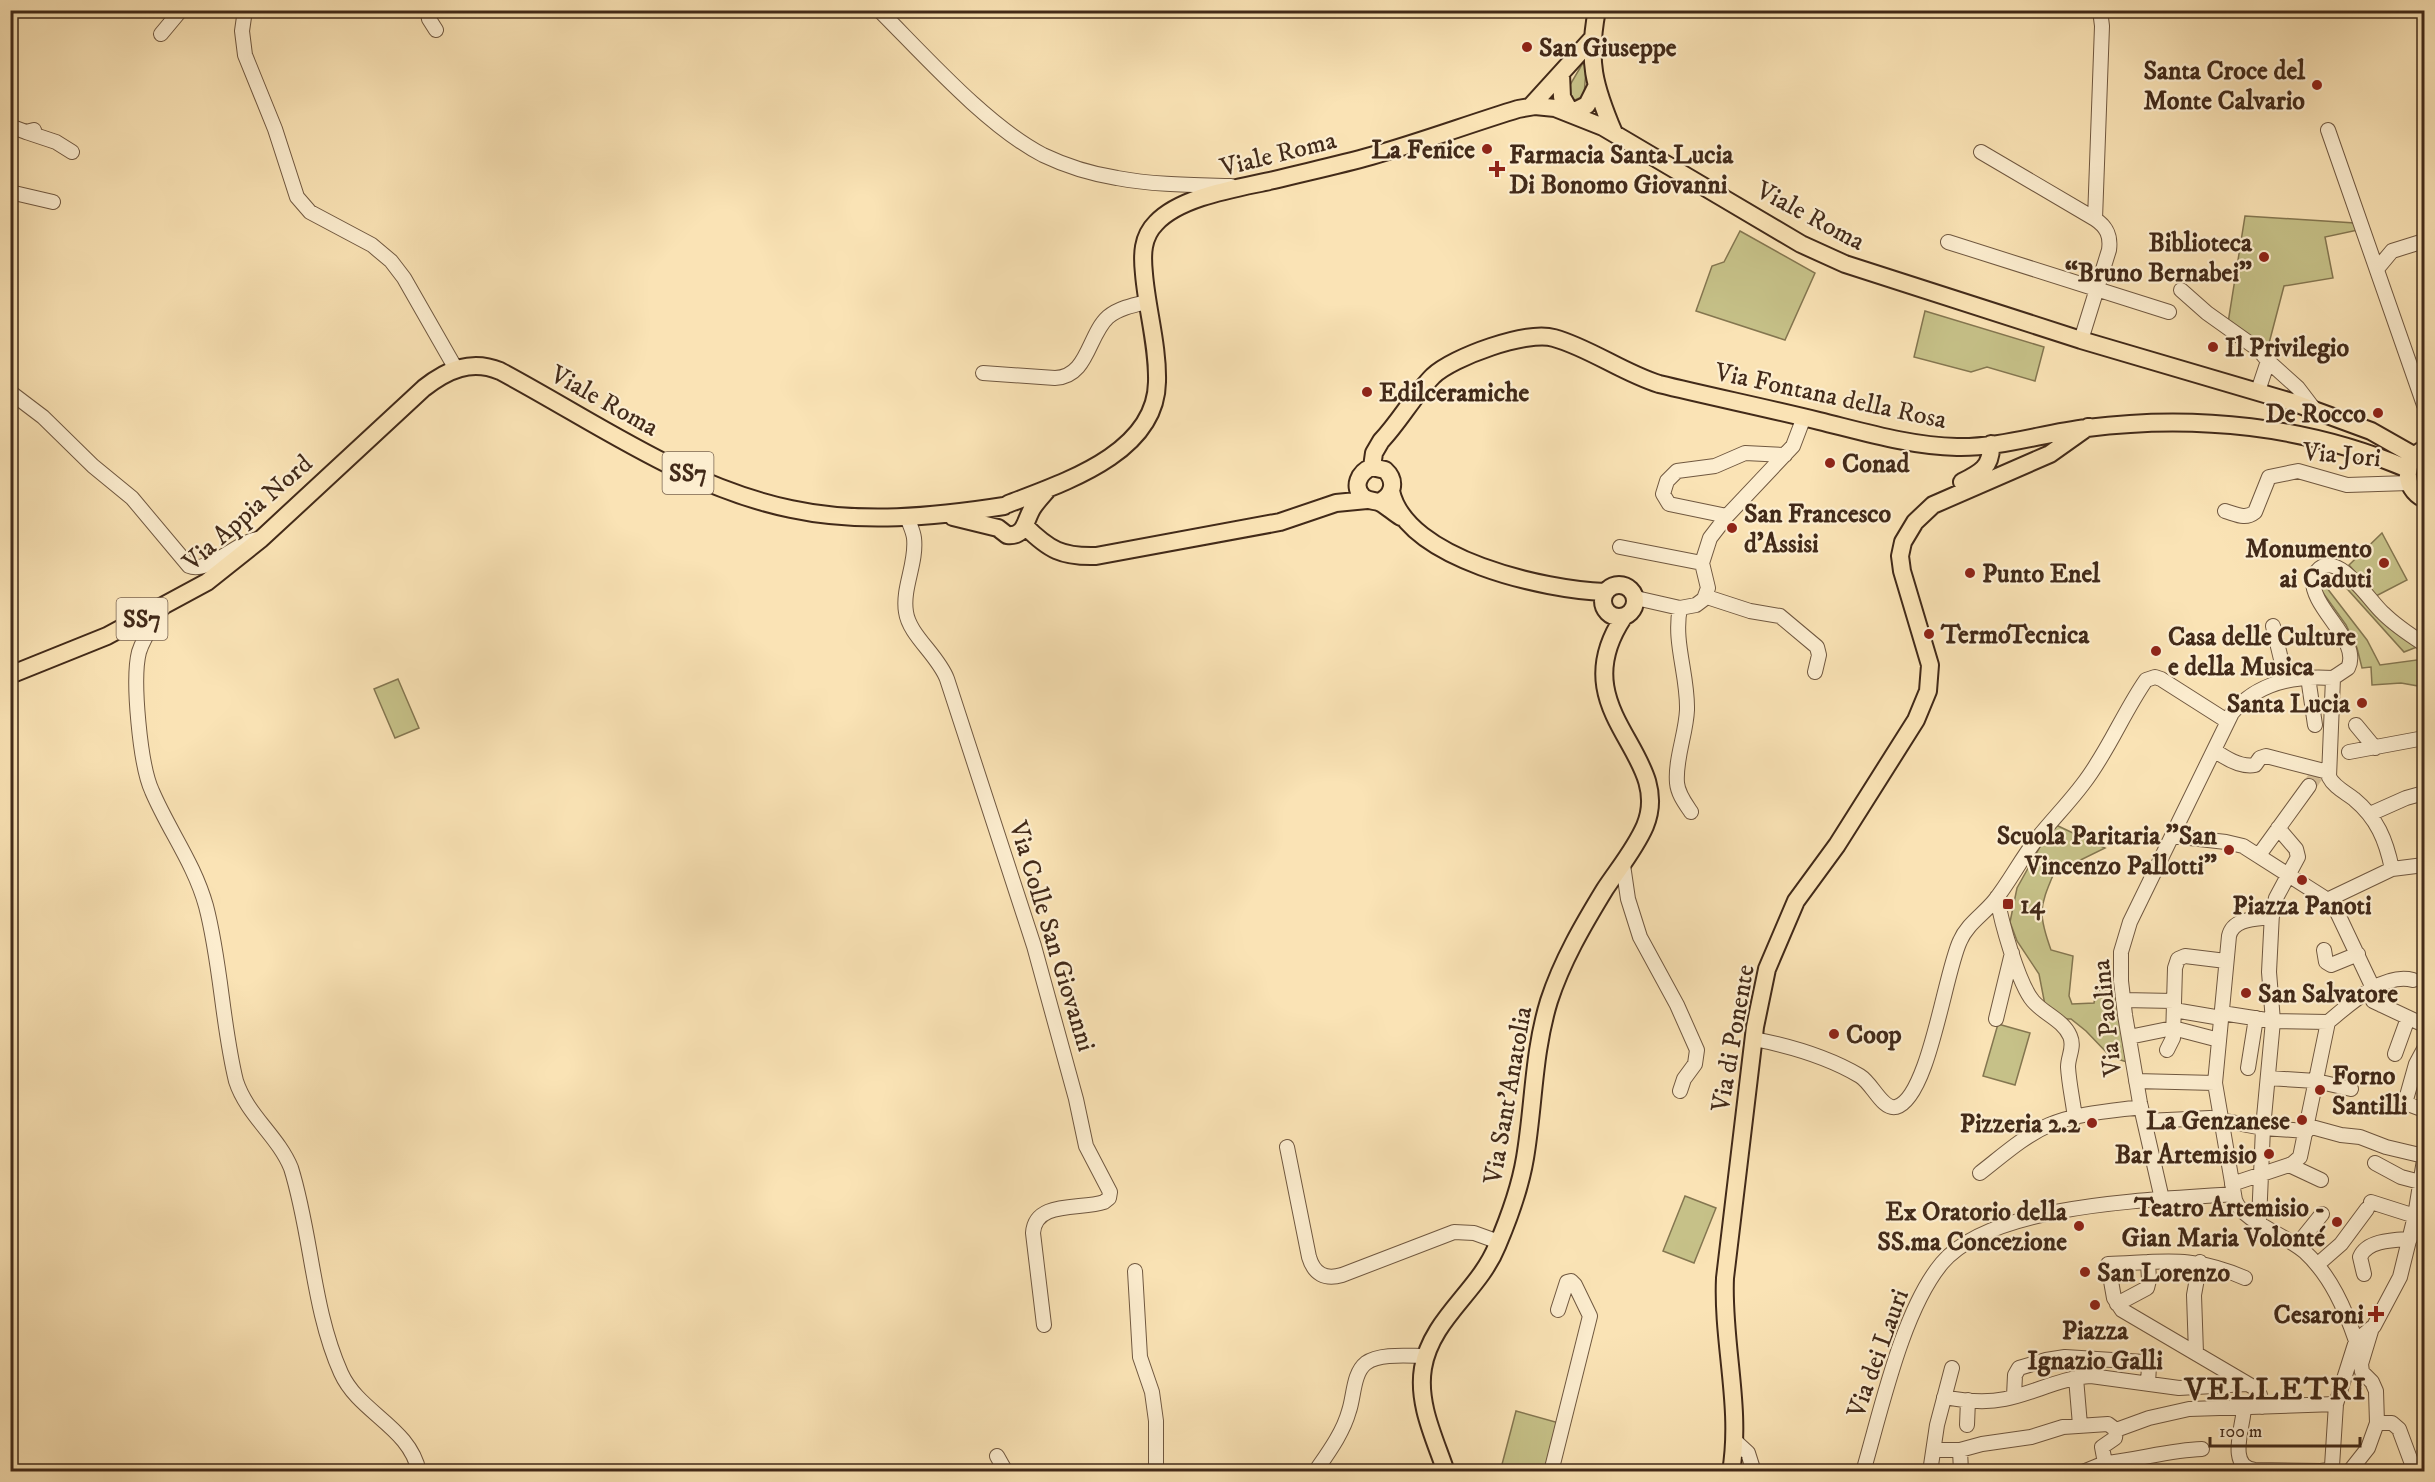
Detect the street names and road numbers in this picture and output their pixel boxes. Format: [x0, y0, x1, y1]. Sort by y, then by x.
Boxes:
street label: Viale Roma [1216, 124, 1340, 185]
street label: Viale Roma [1749, 173, 1870, 259]
street label: Via Fontana della Rosa [1711, 356, 1949, 437]
street label: Viale Roma [544, 358, 664, 444]
street label: Via Jori [2300, 436, 2382, 475]
street label: Via Appia Nord [175, 448, 320, 579]
road number: SS7 [662, 452, 714, 494]
road number: SS7 [116, 598, 168, 640]
street label: Via Colle San Giovanni [1001, 816, 1102, 1056]
street label: Via Paolina [2085, 958, 2130, 1079]
street label: Via di Ponente [1704, 962, 1763, 1115]
street label: Via Sant'Anatolia [1476, 1004, 1540, 1187]
street label: Via dei Lauri [1840, 1285, 1917, 1423]

